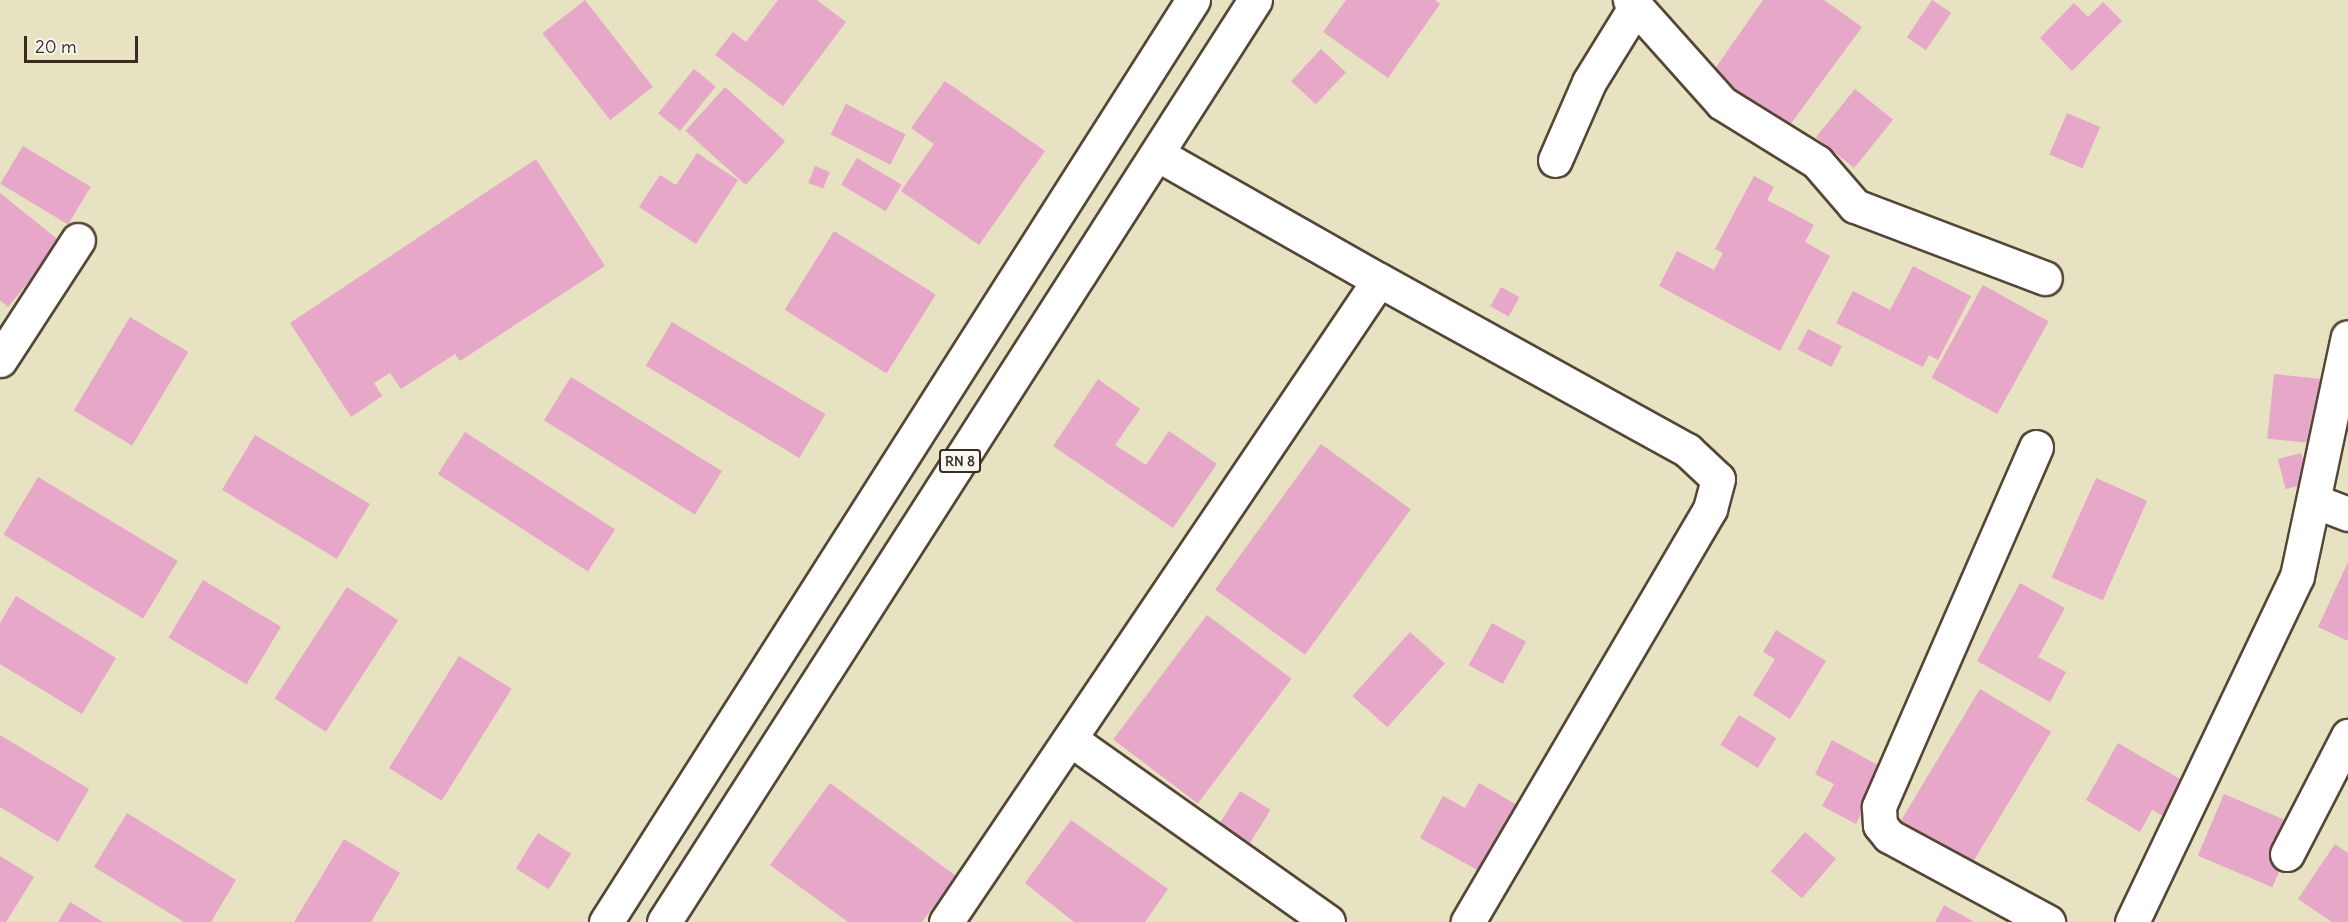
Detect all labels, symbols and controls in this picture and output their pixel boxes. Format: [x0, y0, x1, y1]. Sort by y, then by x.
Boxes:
scale bar [27, 24, 141, 62]
text: 20 m [35, 35, 77, 58]
road number: RN 8 [939, 450, 981, 472]

